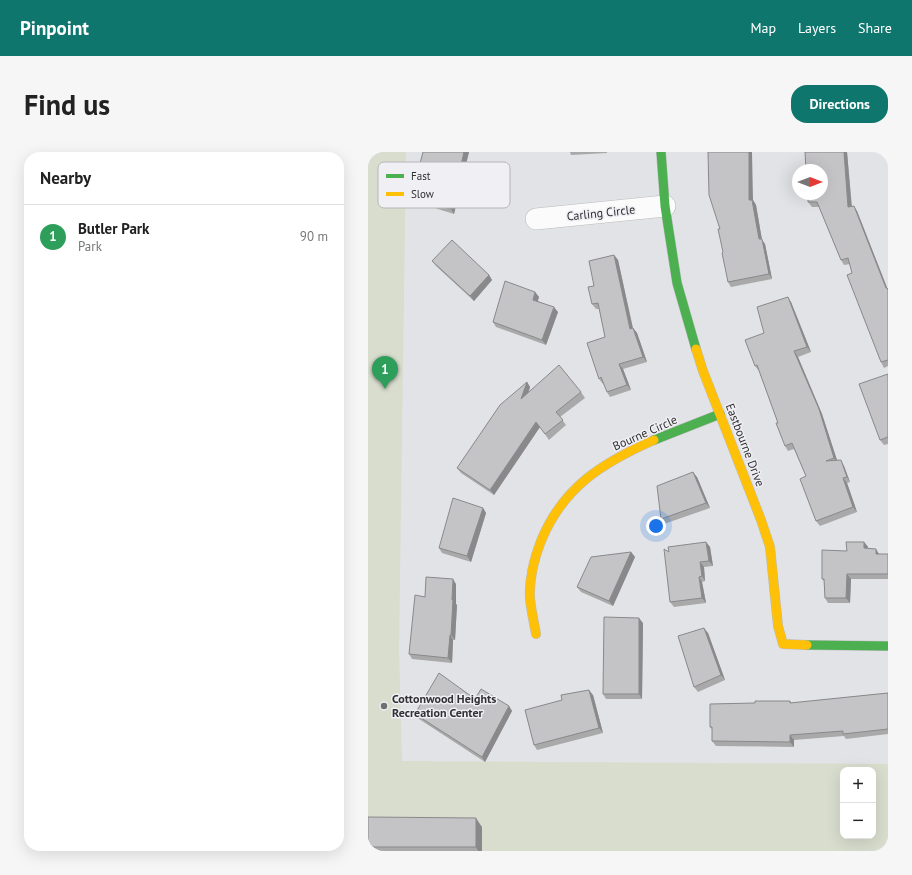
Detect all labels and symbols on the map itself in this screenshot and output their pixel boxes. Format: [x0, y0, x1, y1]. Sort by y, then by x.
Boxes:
legend [378, 162, 510, 208]
north arrow [792, 164, 828, 200]
text: Fast [411, 169, 431, 183]
text: Slow [411, 187, 434, 201]
street label: Carling Circle [566, 201, 636, 224]
pin: 1 [372, 356, 398, 389]
street label: Eastbourne Drive [723, 401, 768, 488]
street label: Bourne Circle [610, 412, 679, 453]
your location [646, 516, 666, 536]
place label: Cottonwood Heights Recreation Center [392, 691, 496, 720]
marker: Cottonwood Heights Recreation Center [379, 701, 389, 711]

